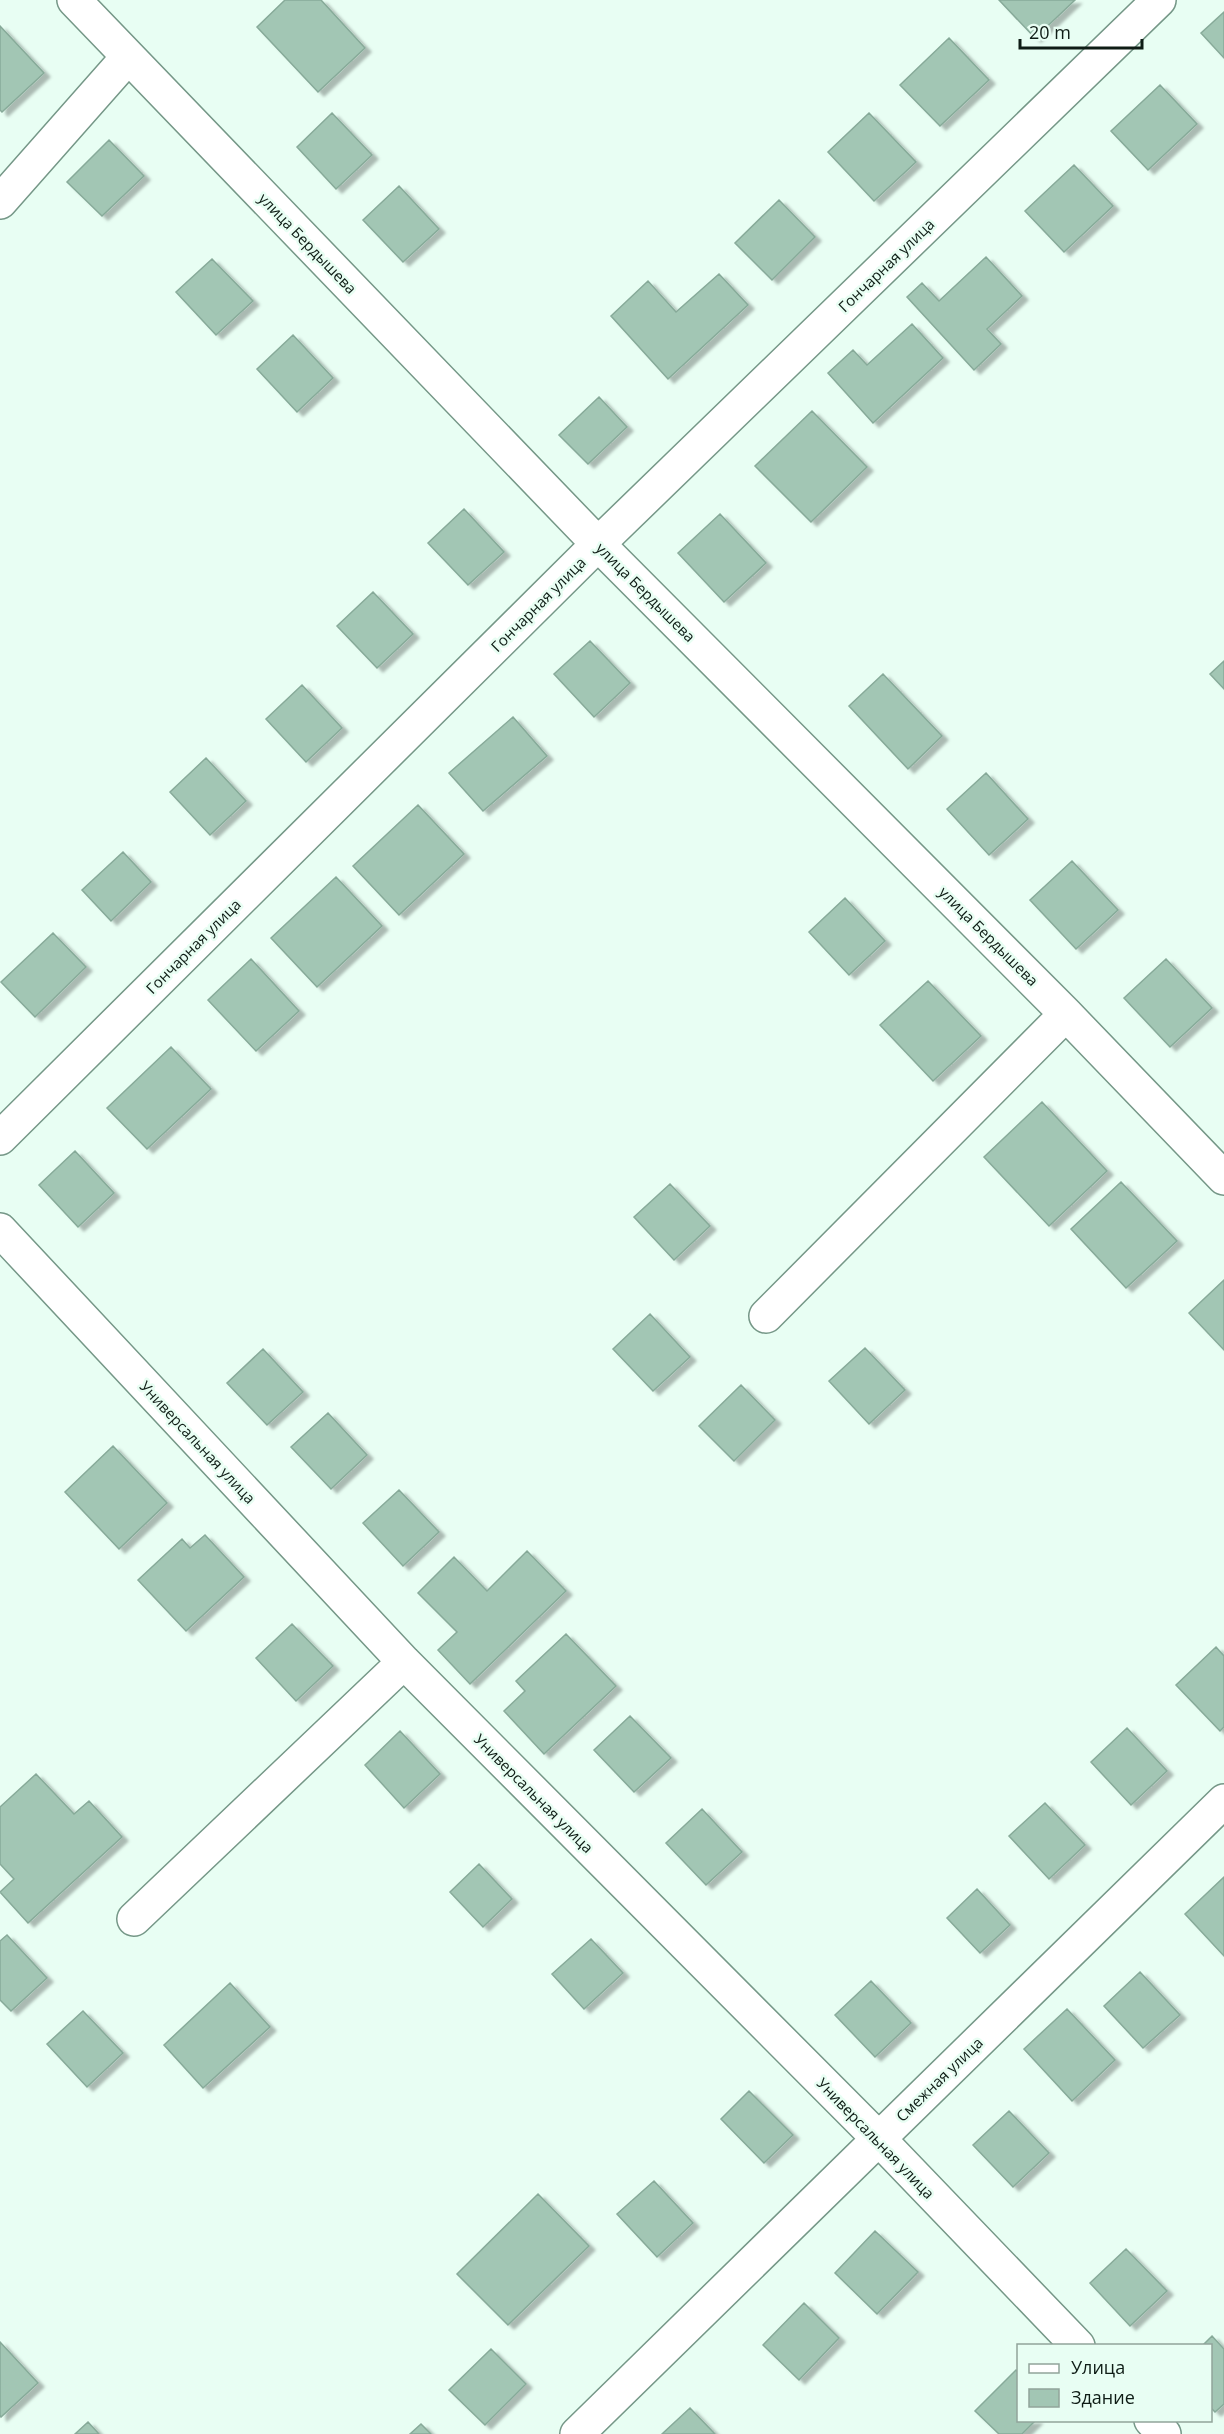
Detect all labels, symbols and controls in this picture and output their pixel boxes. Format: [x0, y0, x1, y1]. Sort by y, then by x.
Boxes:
scale bar [1020, 12, 1142, 50]
text: 20 m [1029, 20, 1071, 44]
street label: улица Бердышева [255, 188, 361, 298]
street label: Гончарная улица [834, 214, 938, 316]
street label: улица Бердышева [592, 538, 700, 646]
street label: Гончарная улица [486, 552, 590, 656]
street label: улица Бердышева [935, 882, 1043, 990]
street label: Гончарная улица [141, 894, 245, 998]
street label: Универсальная улица [136, 1376, 260, 1508]
street label: Универсальная улица [470, 1729, 598, 1857]
street label: Смежная улица [891, 2032, 987, 2126]
street label: Универсальная улица [813, 2073, 939, 2203]
legend [1017, 2344, 1212, 2422]
text: Улица [1071, 2355, 1125, 2379]
text: Здание [1071, 2385, 1135, 2409]

